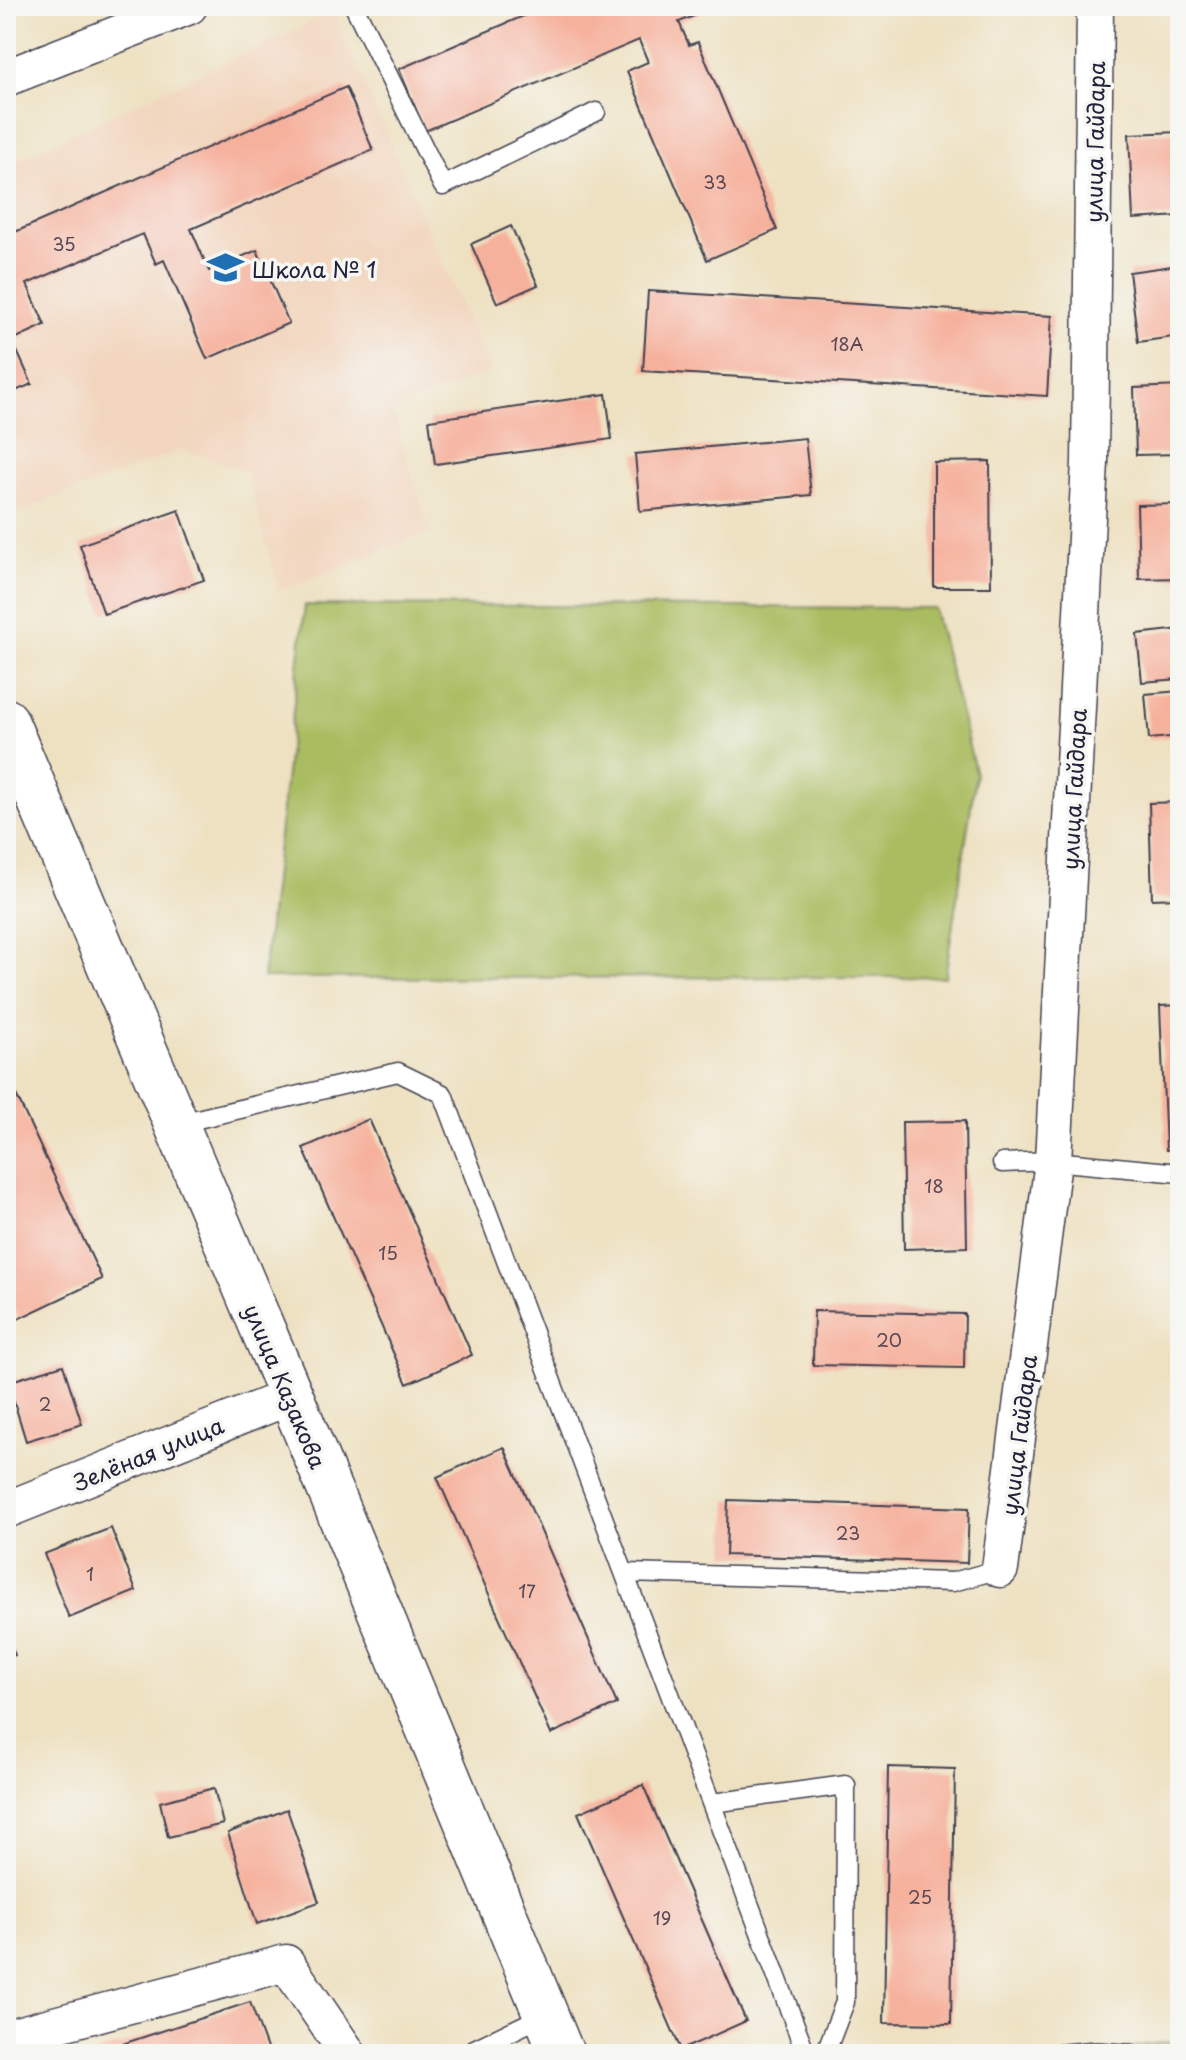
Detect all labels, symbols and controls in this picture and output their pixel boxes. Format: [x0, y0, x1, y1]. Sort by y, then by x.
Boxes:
street label: улица Гайдара [1076, 61, 1112, 223]
house number: 33 [703, 168, 727, 195]
house number: 35 [52, 230, 76, 257]
school or university icon: Школа № 1 [207, 249, 245, 287]
place label: Школа № 1 [252, 252, 376, 285]
house number: 18А [830, 330, 864, 357]
street label: улица Гайдара [1052, 707, 1094, 871]
house number: 18 [924, 1172, 944, 1199]
house number: 15 [378, 1239, 398, 1266]
street label: улица Казакова [236, 1299, 336, 1474]
house number: 20 [876, 1326, 902, 1353]
street label: улица Гайдара [992, 1353, 1044, 1517]
house number: 2 [39, 1390, 51, 1417]
street label: Зелёная улица [68, 1408, 228, 1498]
house number: 23 [836, 1519, 860, 1546]
house number: 1 [86, 1560, 94, 1587]
house number: 17 [518, 1577, 536, 1604]
house number: 25 [908, 1883, 932, 1910]
house number: 19 [653, 1904, 671, 1931]

